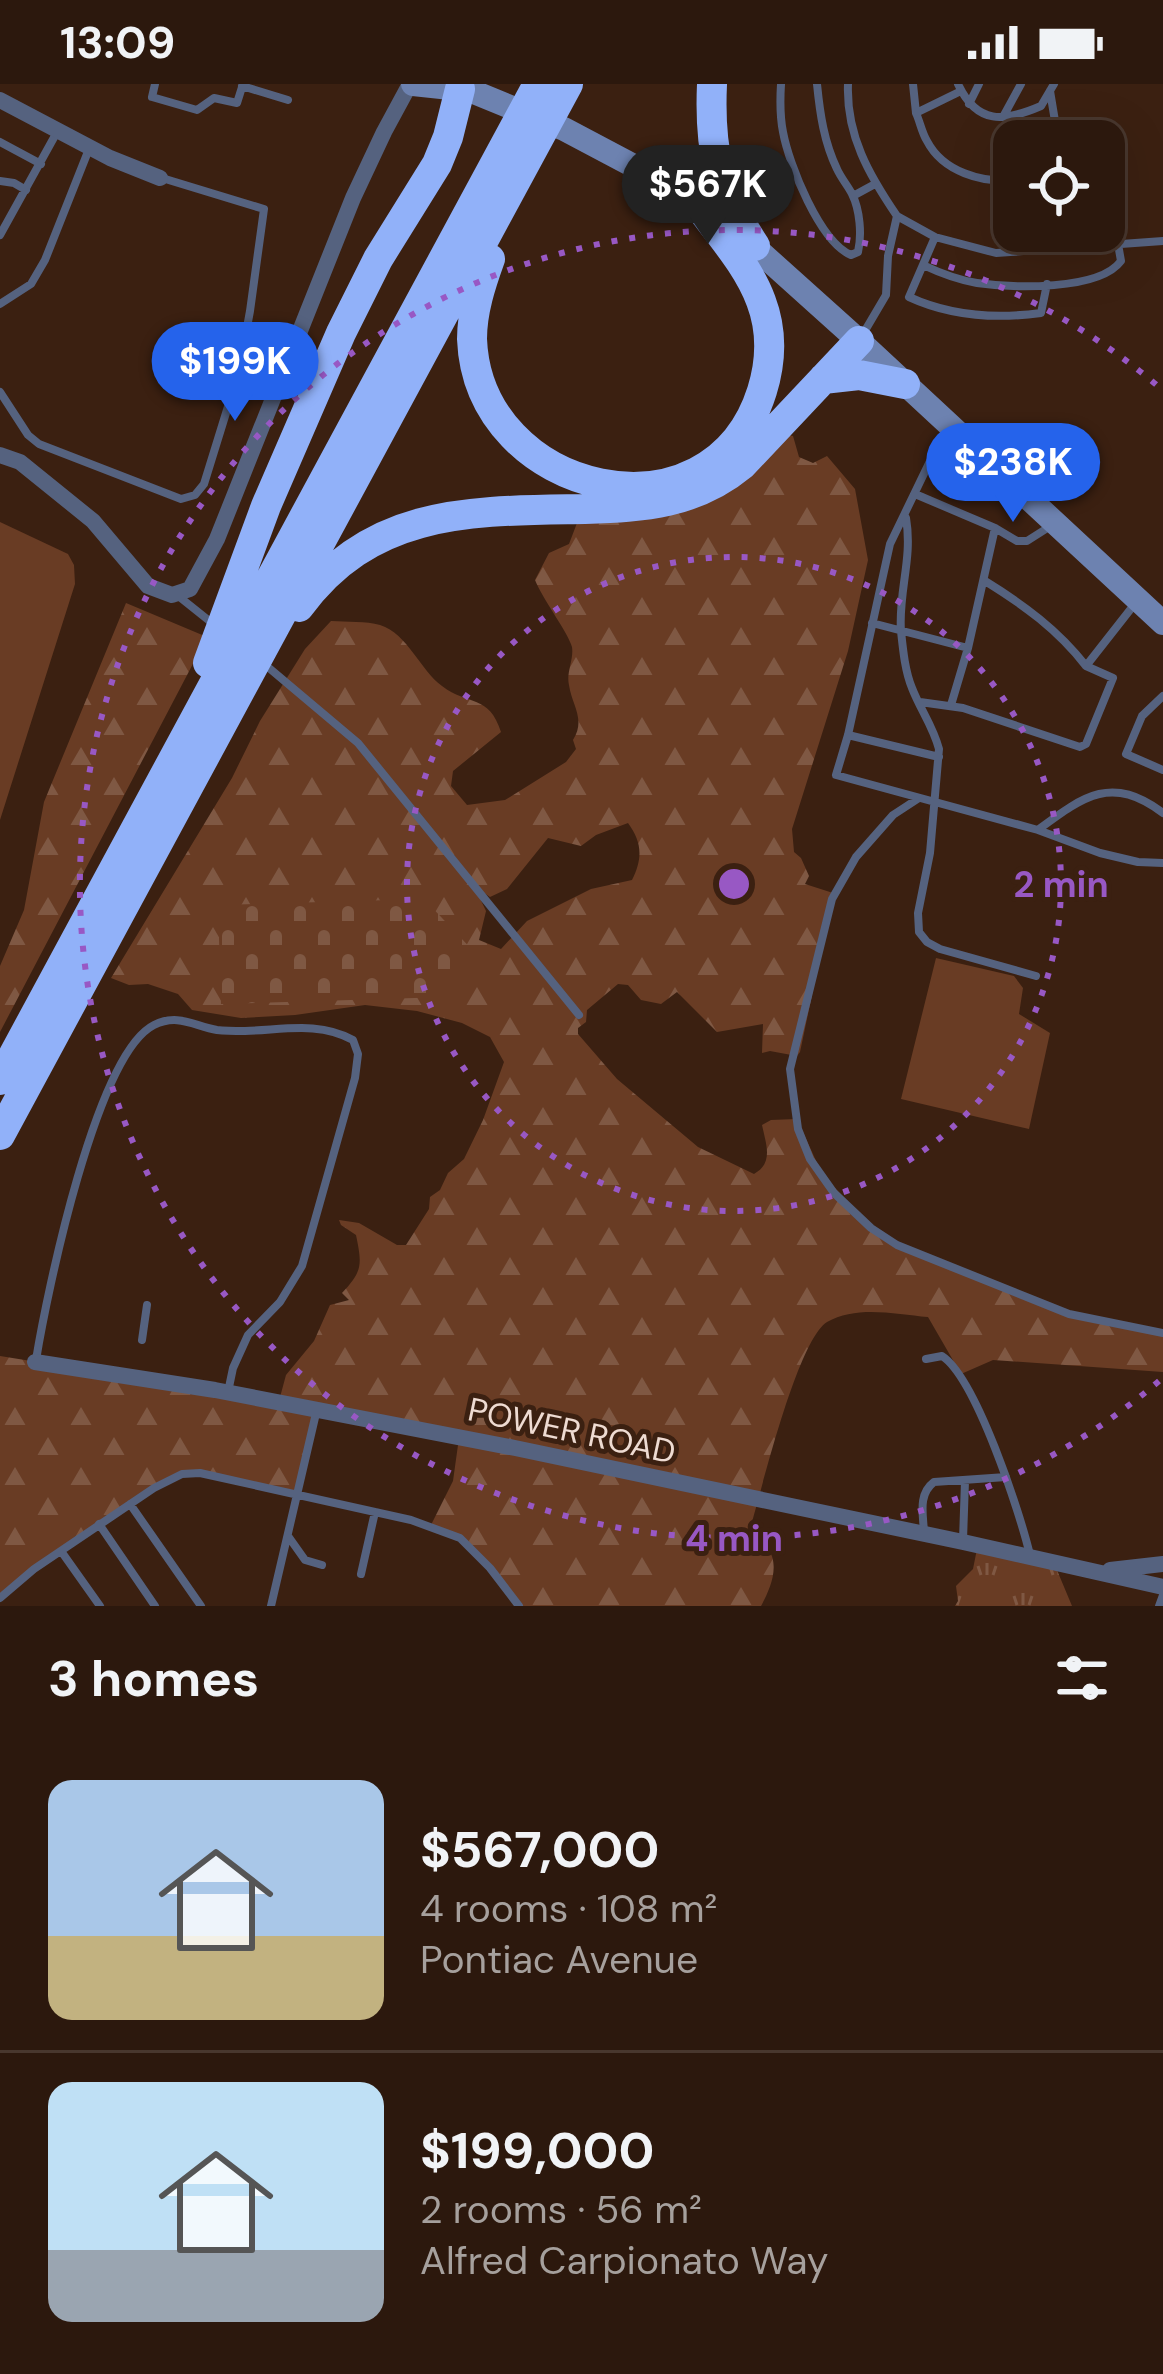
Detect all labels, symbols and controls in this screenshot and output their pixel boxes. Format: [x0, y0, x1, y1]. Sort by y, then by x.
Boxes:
text: 13:09 [60, 13, 175, 72]
map controls [993, 120, 1125, 252]
button: locate [993, 120, 1125, 252]
pin: $567K [624, 145, 792, 247]
text: $567K [649, 158, 767, 209]
pin: $199K [151, 322, 319, 424]
text: $199K [179, 335, 291, 386]
pin: $238K [929, 423, 1097, 525]
text: $238K [953, 436, 1073, 487]
text: 2 min [1013, 861, 1109, 908]
centre of rings [713, 863, 755, 905]
street label: POWER ROAD [464, 1388, 680, 1473]
text: 4 min [685, 1515, 783, 1562]
text: 3 homes [48, 1645, 259, 1712]
icon: filters [1049, 1645, 1115, 1711]
text: $567,000 [420, 1816, 659, 1883]
icon: home [144, 1828, 288, 1972]
text: 4 rooms · 108 m² [420, 1883, 717, 1934]
text: Pontiac Avenue [420, 1934, 698, 1985]
text: $199,000 [420, 2117, 654, 2184]
icon: home [144, 2130, 288, 2274]
text: 2 rooms · 56 m² [420, 2184, 702, 2235]
text: Alfred Carpionato Way [420, 2235, 829, 2286]

